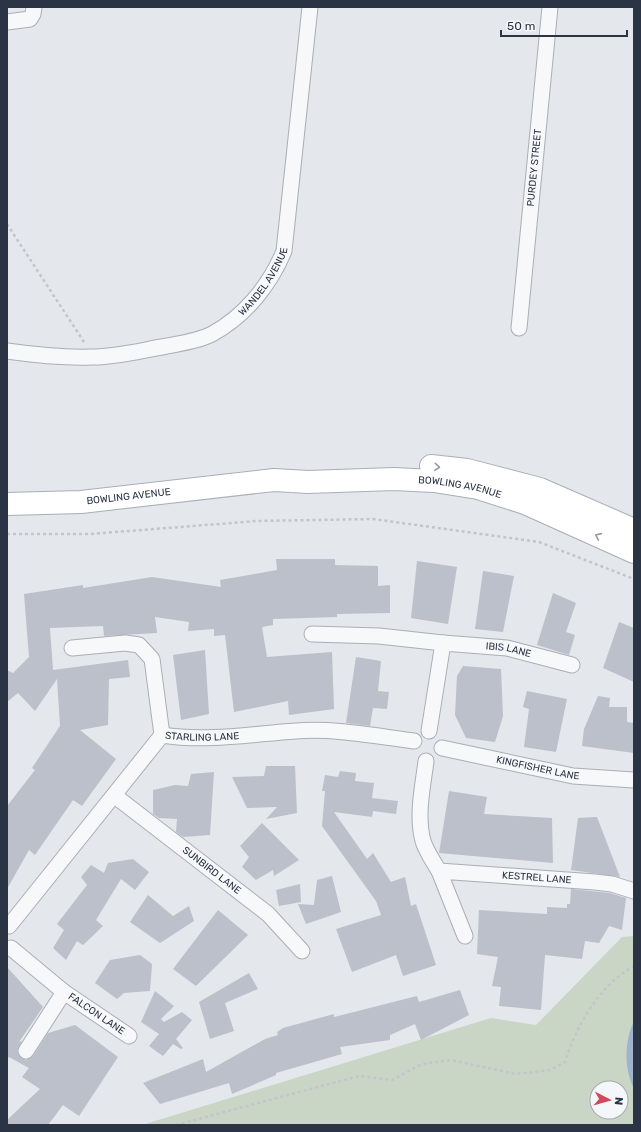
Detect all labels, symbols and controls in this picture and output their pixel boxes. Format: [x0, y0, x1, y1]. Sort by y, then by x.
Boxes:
scale bar [501, 12, 627, 38]
text: 50 m [507, 19, 535, 33]
street label: PURDEY STREET [525, 128, 544, 207]
street label: WANDEL AVENUE [236, 247, 290, 318]
one-way arrow [434, 462, 440, 471]
street label: BOWLING AVENUE [418, 474, 503, 501]
street label: BOWLING AVENUE [86, 486, 171, 507]
one-way arrow [595, 533, 603, 541]
street label: IBIS LANE [485, 640, 533, 660]
street label: STARLING LANE [164, 730, 240, 744]
street label: KINGFISHER LANE [495, 754, 580, 782]
street label: SUNBIRD LANE [180, 844, 243, 897]
street label: KESTREL LANE [501, 869, 572, 886]
street label: FALCON LANE [66, 990, 127, 1037]
north arrow [589, 1080, 629, 1120]
text: N [612, 1096, 625, 1106]

